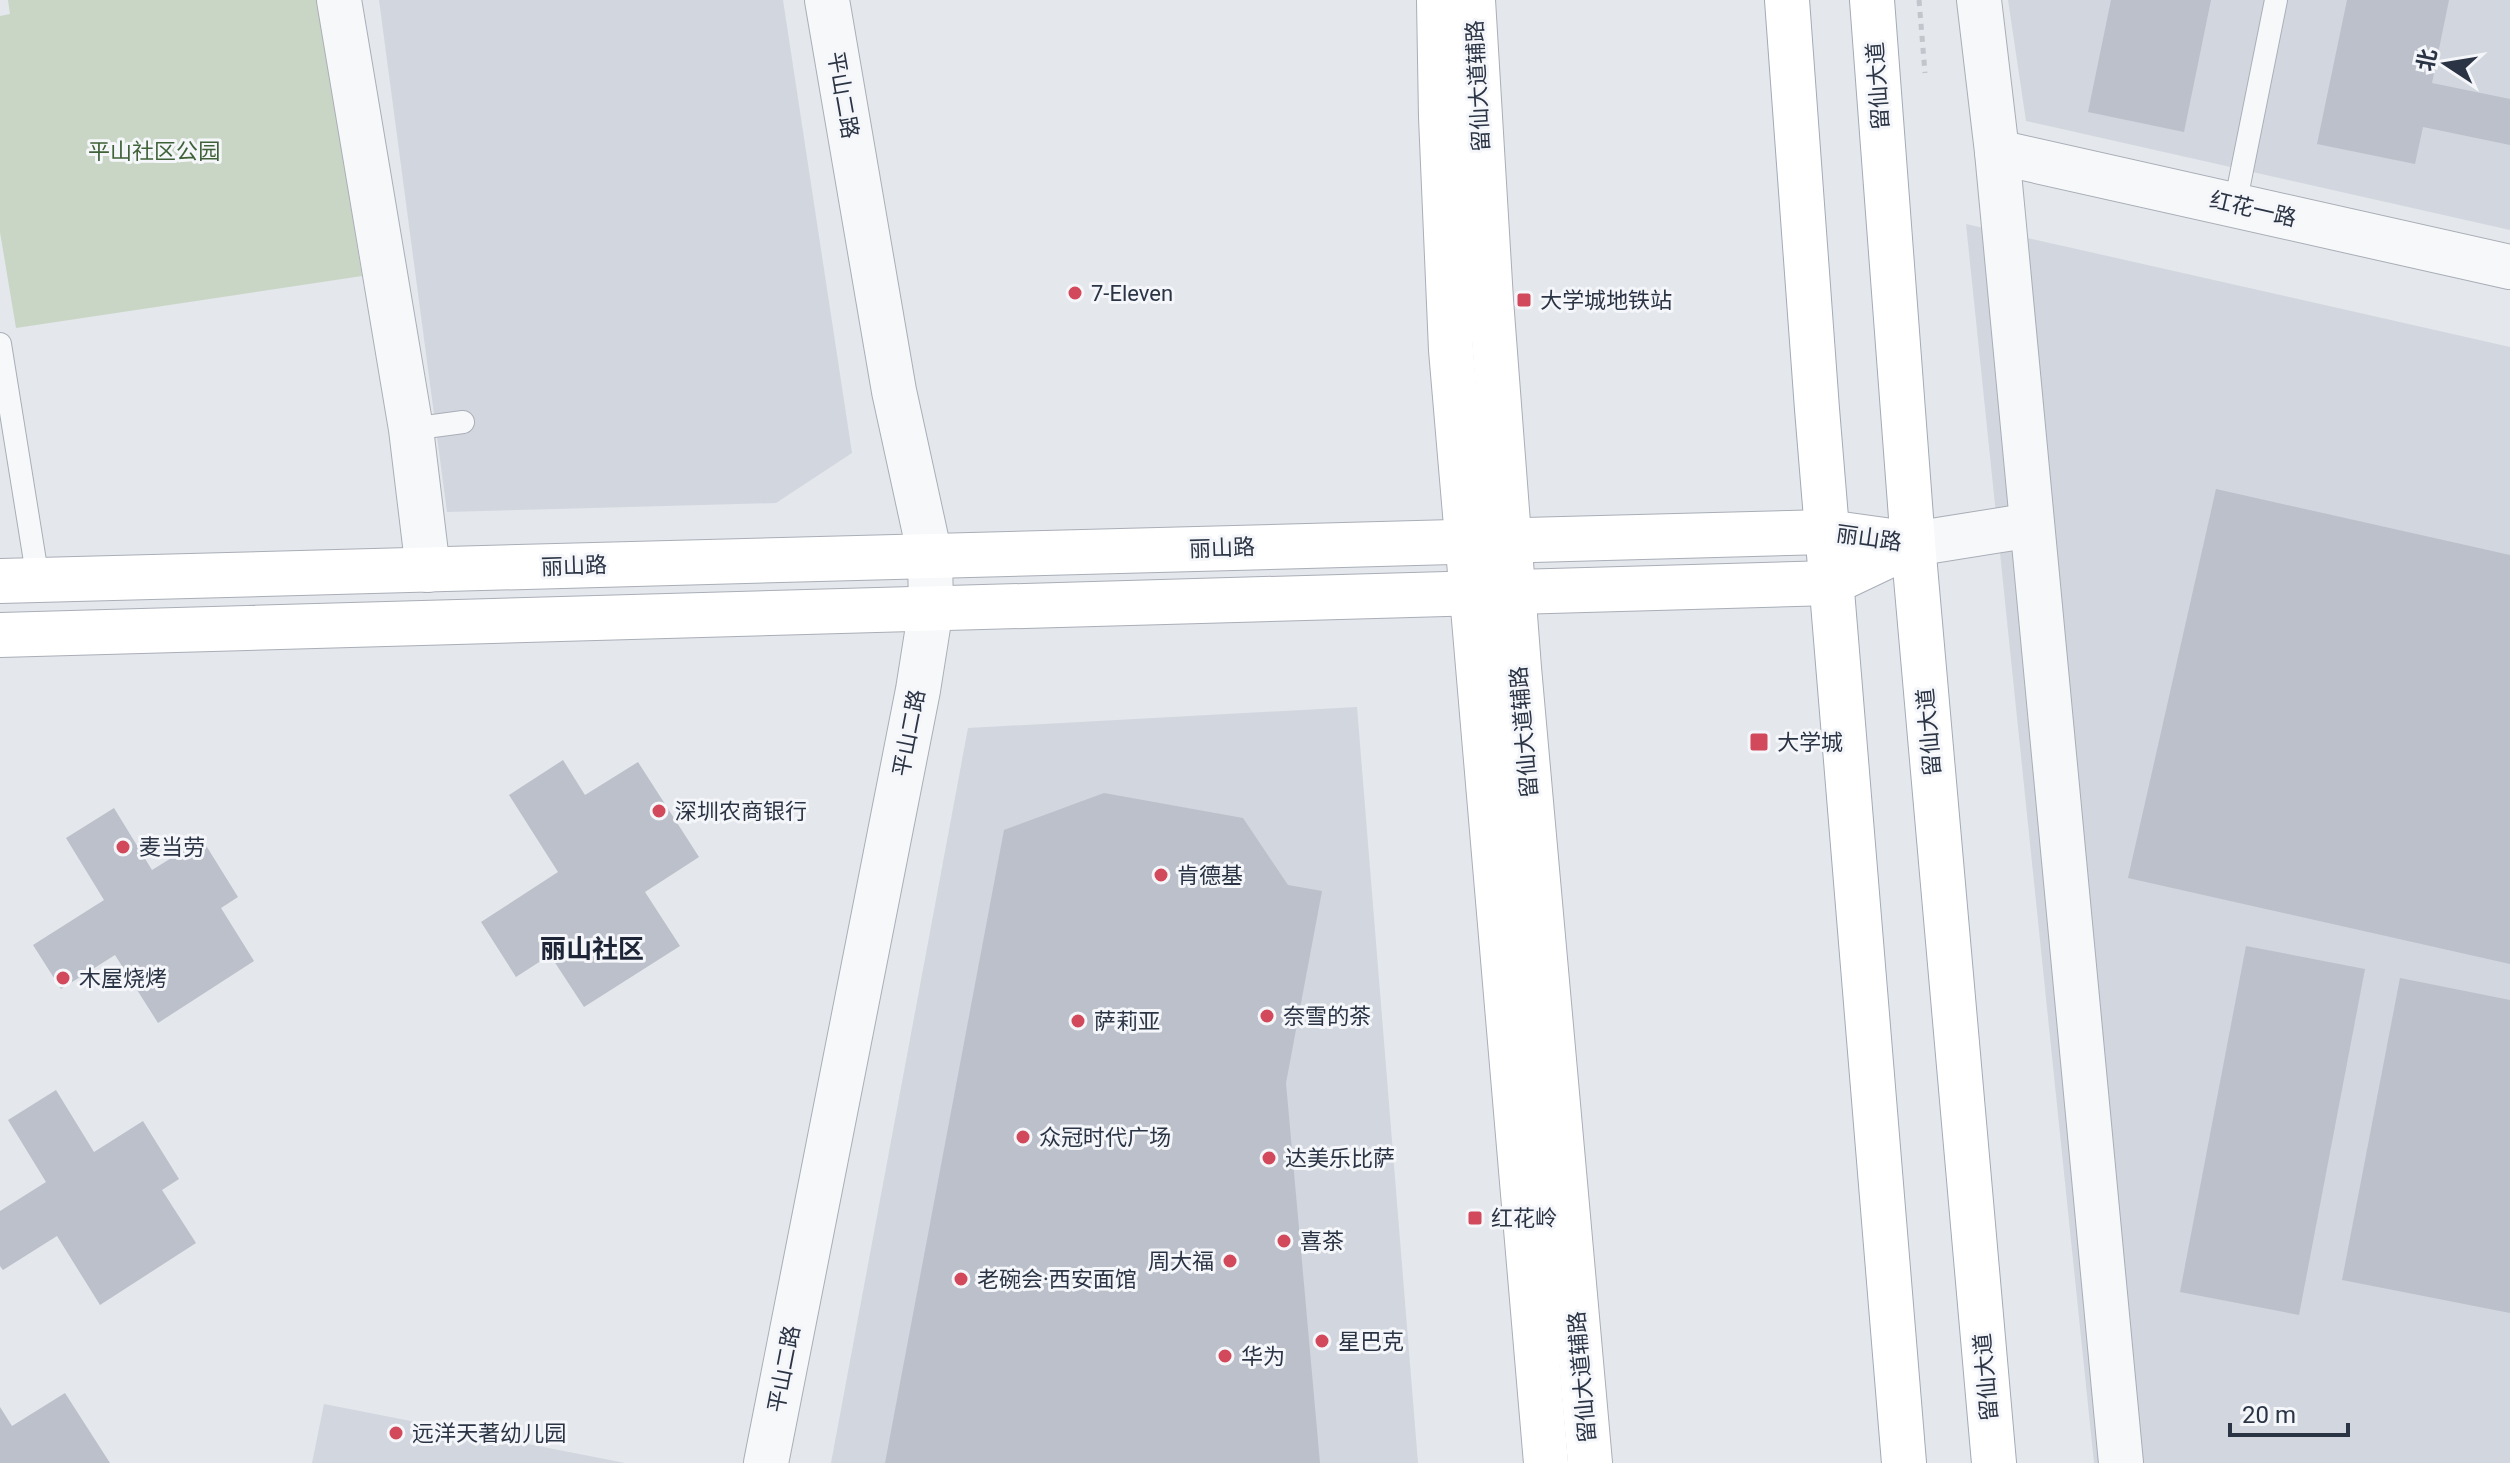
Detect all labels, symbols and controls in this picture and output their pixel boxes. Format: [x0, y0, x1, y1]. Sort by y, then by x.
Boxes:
street label: 留仙大道辅路 [1462, 19, 1494, 153]
north arrow [2406, 24, 2486, 104]
street label: 留仙大道 [1862, 41, 1894, 131]
text: 北 [2412, 47, 2441, 73]
street label: 平山二路 [823, 49, 863, 141]
park label: 平山社区公园 [88, 139, 220, 164]
street label: 红花一路 [2207, 187, 2299, 231]
place label: 7-Eleven [1091, 281, 1173, 306]
marker: 7-Eleven [1066, 284, 1084, 302]
place label: 大学城地铁站 [1540, 288, 1672, 313]
marker: 大学城地铁站 [1515, 291, 1533, 309]
street label: 丽山路 [1835, 521, 1903, 555]
street label: 丽山路 [1189, 534, 1255, 562]
street label: 丽山路 [541, 552, 607, 580]
street label: 留仙大道辅路 [1506, 665, 1542, 799]
street label: 平山二路 [888, 687, 930, 779]
street label: 留仙大道 [1913, 687, 1945, 777]
place label: 大学城 [1777, 730, 1843, 755]
marker: 大学城 [1748, 731, 1770, 753]
place label: 深圳农商银行 [675, 799, 807, 824]
marker: 深圳农商银行 [650, 802, 668, 820]
place label: 麦当劳 [139, 835, 205, 860]
marker: 麦当劳 [114, 838, 132, 856]
place label: 肯德基 [1177, 863, 1243, 888]
marker: 肯德基 [1152, 866, 1170, 884]
district label: 丽山社区 [540, 934, 644, 964]
place label: 木屋烧烤 [79, 966, 167, 991]
marker: 木屋烧烤 [54, 969, 72, 987]
place label: 奈雪的茶 [1283, 1004, 1371, 1029]
marker: 奈雪的茶 [1258, 1007, 1276, 1025]
place label: 萨莉亚 [1094, 1009, 1160, 1034]
marker: 萨莉亚 [1069, 1012, 1087, 1030]
place label: 众冠时代广场 [1039, 1125, 1171, 1150]
marker: 众冠时代广场 [1014, 1128, 1032, 1146]
place label: 达美乐比萨 [1285, 1146, 1395, 1171]
marker: 达美乐比萨 [1260, 1149, 1278, 1167]
place label: 红花岭 [1491, 1206, 1557, 1231]
marker: 红花岭 [1466, 1209, 1484, 1227]
place label: 喜茶 [1300, 1229, 1344, 1254]
marker: 喜茶 [1275, 1232, 1293, 1250]
place label: 周大福 [1148, 1249, 1214, 1274]
marker: 周大福 [1221, 1252, 1239, 1270]
place label: 老碗会·西安面馆 [977, 1267, 1137, 1292]
marker: 老碗会·西安面馆 [952, 1270, 970, 1288]
street label: 留仙大道辅路 [1564, 1310, 1600, 1444]
street label: 平山二路 [763, 1323, 805, 1415]
place label: 星巴克 [1338, 1329, 1404, 1354]
marker: 星巴克 [1313, 1332, 1331, 1350]
street label: 留仙大道 [1970, 1332, 2002, 1422]
place label: 华为 [1241, 1344, 1285, 1369]
marker: 华为 [1216, 1347, 1234, 1365]
scale bar [2230, 1387, 2348, 1437]
text: 20 m [2242, 1401, 2296, 1429]
place label: 远洋天著幼儿园 [412, 1421, 566, 1446]
marker: 远洋天著幼儿园 [387, 1424, 405, 1442]

